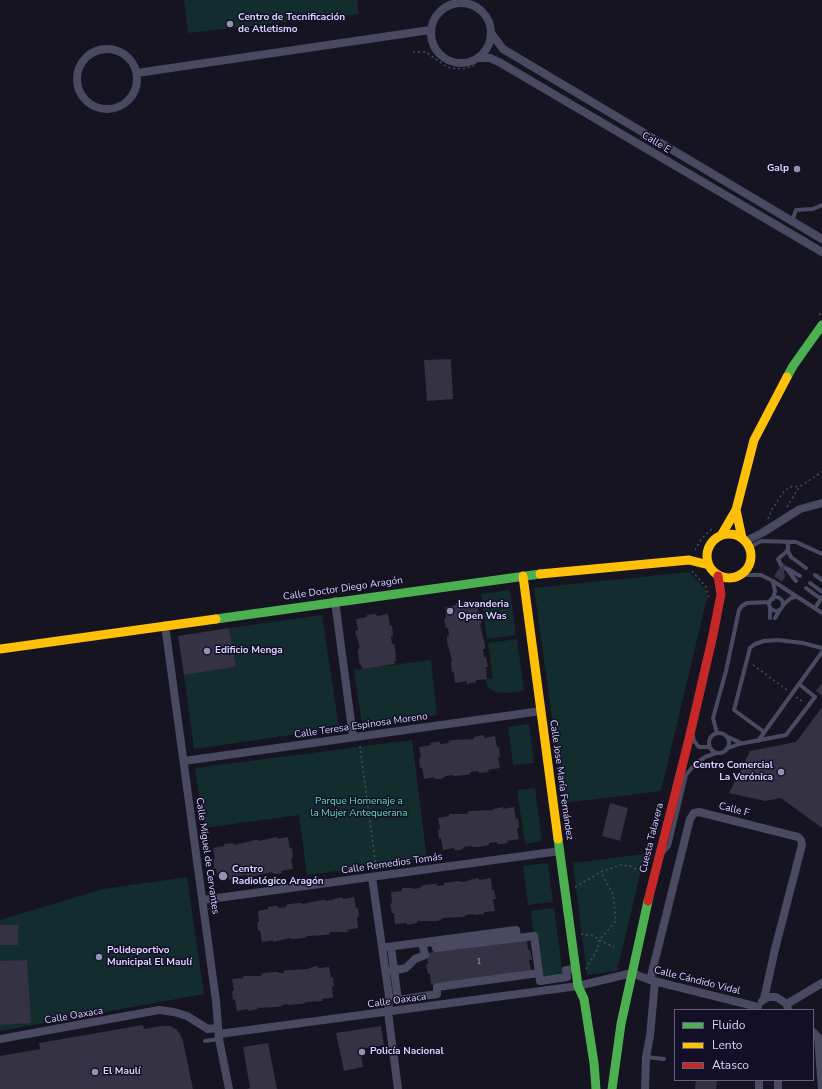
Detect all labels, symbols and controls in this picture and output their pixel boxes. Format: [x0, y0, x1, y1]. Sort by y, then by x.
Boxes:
place label: Centro de Tecnificación de Atletismo [238, 12, 345, 36]
marker: Centro de Tecnificación de Atletismo [225, 19, 235, 29]
street label: Calle E [639, 130, 673, 156]
place label: Galp [767, 163, 789, 175]
marker: Galp [792, 164, 802, 174]
street label: Calle Doctor Diego Aragón [282, 575, 404, 603]
place label: Lavanderia Open Was [458, 599, 509, 622]
marker: Lavanderia Open Was [445, 606, 455, 616]
place label: Edificio Menga [215, 645, 283, 657]
marker: Edificio Menga [202, 646, 212, 656]
street label: Calle Teresa Espinosa Moreno [294, 711, 428, 741]
street label: Calle Jose María Fernández [547, 719, 575, 841]
place label: Centro Comercial La Verónica [693, 760, 773, 784]
marker: Centro Comercial La Verónica [776, 767, 786, 777]
park label: Parque Homenaje a la Mujer Antequerana [310, 796, 408, 820]
street label: Calle Miguel de Cervantes [193, 797, 221, 915]
street label: Calle F [717, 800, 751, 820]
street label: Cuesta Talavera [638, 802, 666, 874]
street label: Calle Remedios Tomás [341, 851, 443, 877]
place label: Centro Radiológico Aragón [232, 864, 324, 888]
marker: Centro Radiológico Aragón [217, 870, 229, 882]
place label: Polideportivo Municipal El Maulí [107, 945, 192, 968]
marker: Polideportivo Municipal El Maulí [94, 952, 104, 962]
house number: 1 [477, 957, 481, 967]
street label: Calle Cándido Vidal [653, 964, 741, 998]
street label: Calle Oaxaca [367, 991, 427, 1011]
street label: Calle Oaxaca [44, 1005, 104, 1027]
legend [674, 1009, 814, 1081]
text: Fluido [712, 1017, 745, 1033]
text: Lento [712, 1037, 742, 1053]
place label: Policía Nacional [370, 1046, 444, 1058]
marker: Policía Nacional [357, 1047, 367, 1057]
text: Atasco [712, 1057, 749, 1073]
place label: El Maulí [103, 1066, 141, 1078]
marker: El Maulí [90, 1067, 100, 1077]

